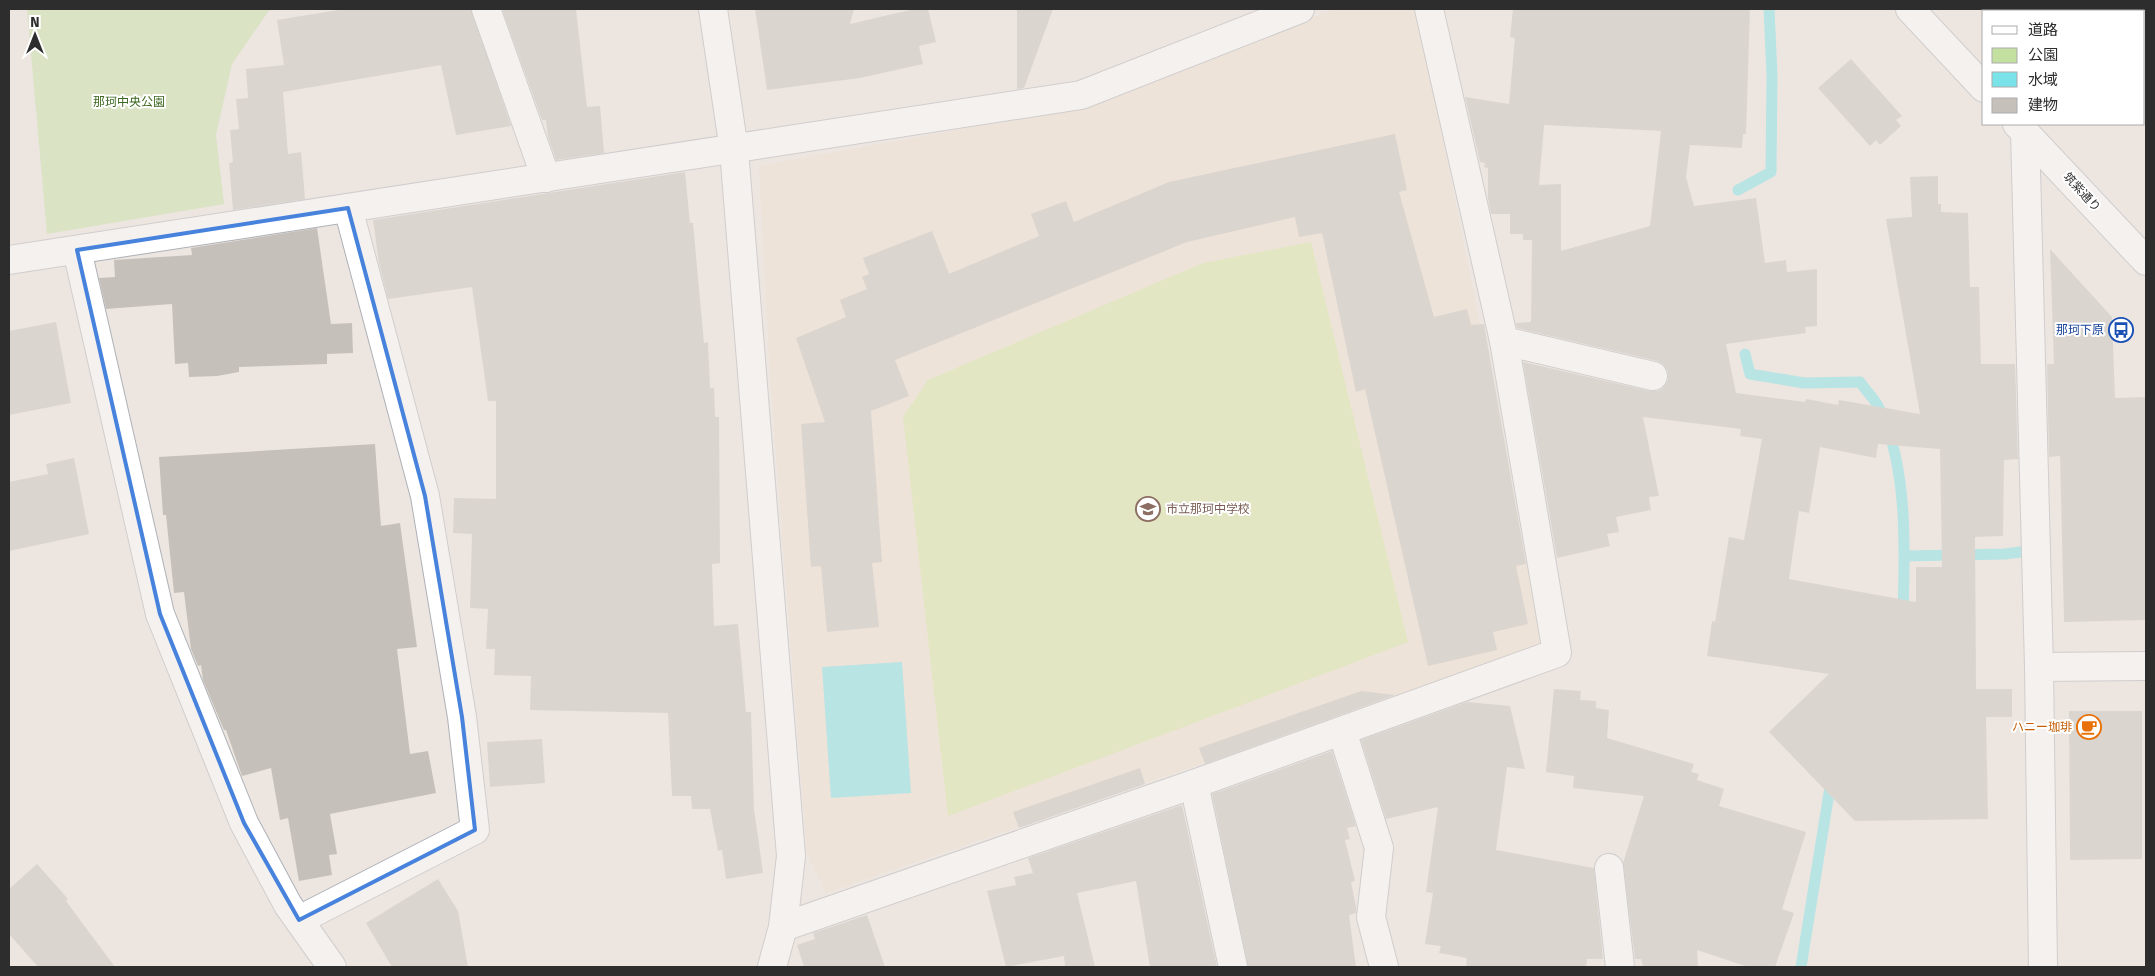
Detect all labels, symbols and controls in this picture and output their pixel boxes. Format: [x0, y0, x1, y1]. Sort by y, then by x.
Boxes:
north arrow [10, 10, 60, 60]
legend [1982, 10, 2145, 125]
text: N [30, 14, 40, 31]
text: 道路 [2028, 21, 2058, 39]
text: 公園 [2028, 46, 2058, 64]
text: 水域 [2028, 71, 2058, 89]
park label: 那珂中央公園 [93, 95, 165, 109]
text: 建物 [2028, 96, 2058, 114]
street label: 筑紫通り [2061, 170, 2103, 214]
bus stop icon: 那珂下原 [2108, 317, 2134, 343]
place label: 那珂下原 [2056, 323, 2104, 337]
school or university icon: 市立那珂中学校 [1135, 496, 1161, 522]
place label: 市立那珂中学校 [1166, 502, 1250, 516]
cafe icon: ハニー珈琲 [2076, 714, 2102, 740]
place label: ハニー珈琲 [2012, 720, 2072, 734]

